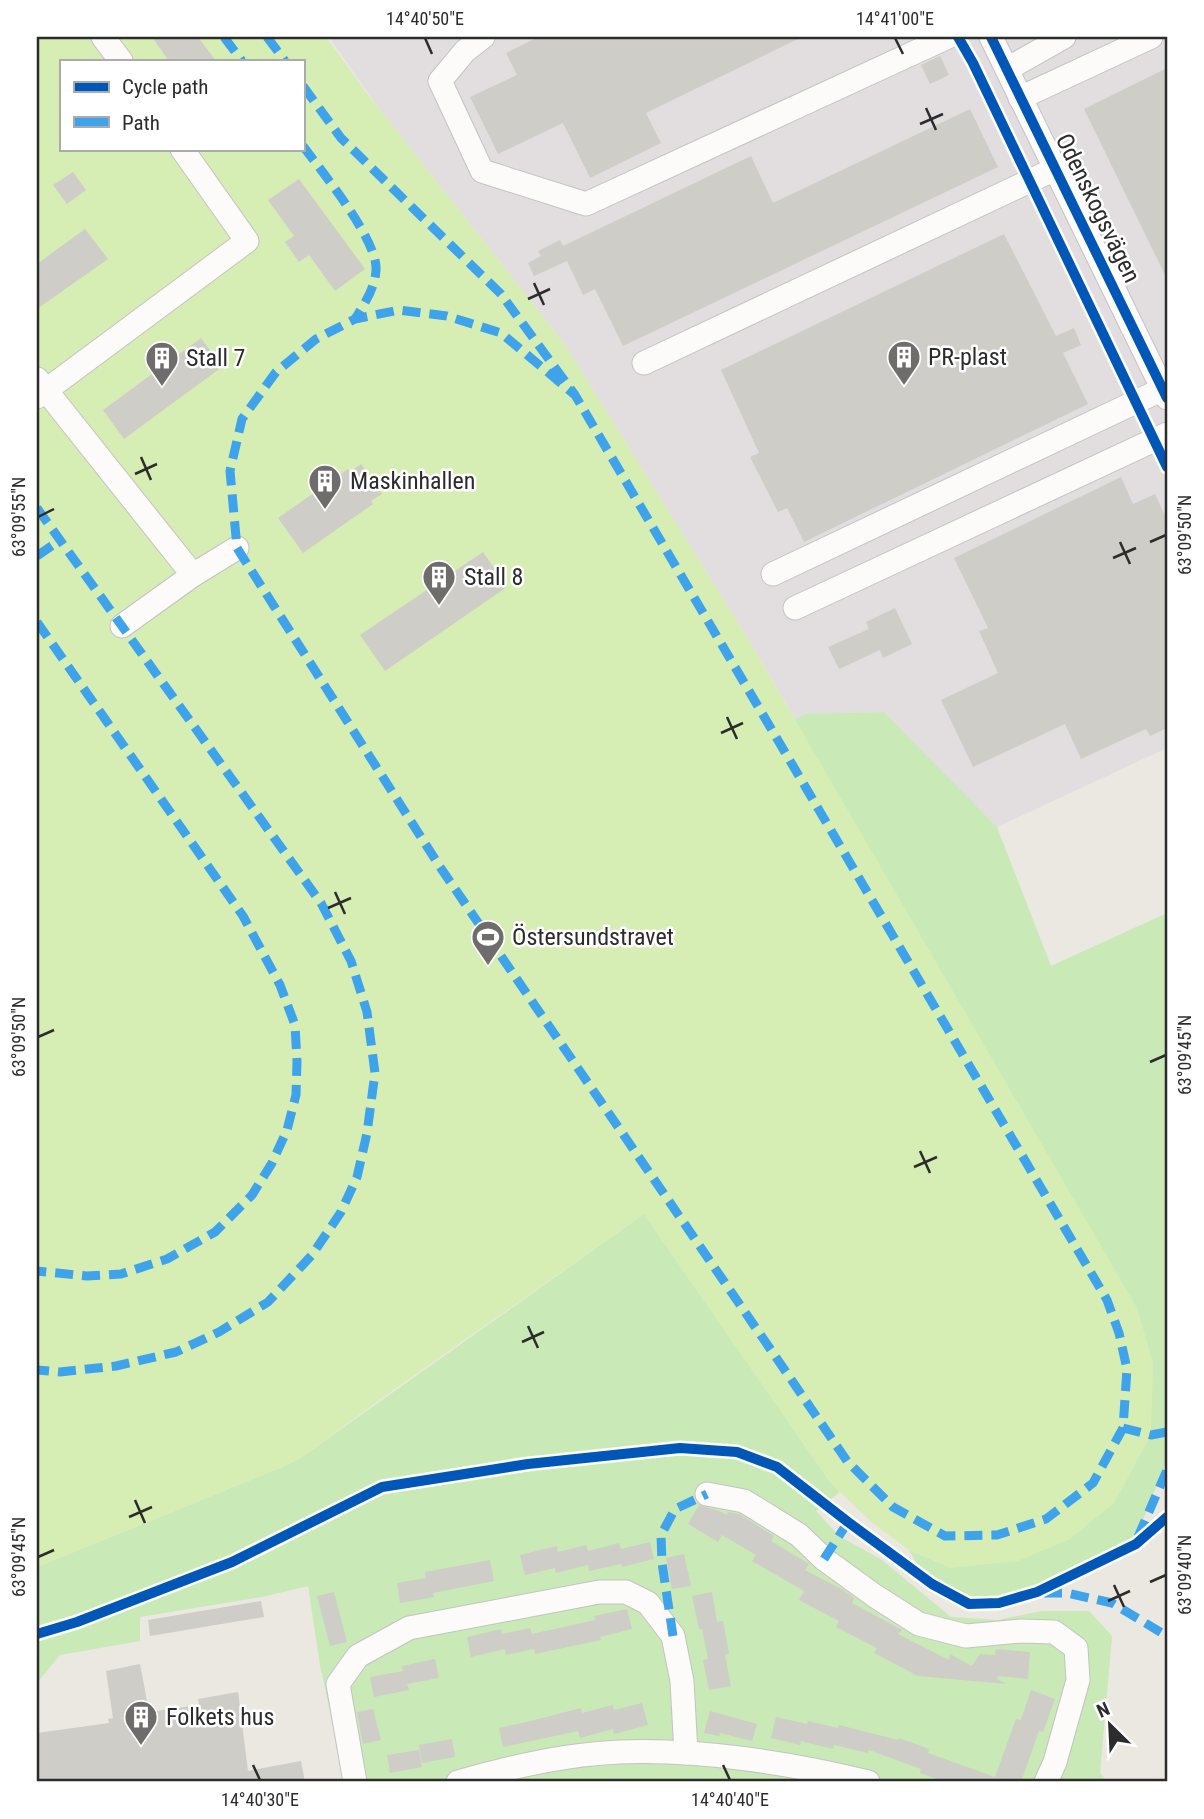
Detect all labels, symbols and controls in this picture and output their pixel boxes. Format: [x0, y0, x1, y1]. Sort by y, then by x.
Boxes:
text: 14°40'50"E [386, 8, 464, 29]
text: 14°41'00"E [856, 8, 934, 29]
legend [60, 60, 304, 150]
text: Cycle path [122, 75, 208, 99]
text: Path [122, 111, 160, 135]
street label: Odenskogsvägen [1050, 129, 1146, 287]
building icon: PR-plast [885, 338, 923, 387]
building icon: Stall 7 [143, 339, 181, 388]
place label: PR-plast [928, 343, 1007, 371]
place label: Stall 7 [186, 344, 245, 372]
building icon: Maskinhallen [306, 462, 344, 511]
place label: Maskinhallen [350, 467, 476, 495]
text: 63°09'55"N [8, 477, 29, 557]
text: 63°09'50"N [1174, 495, 1195, 575]
building icon: Stall 8 [420, 558, 458, 607]
place label: Stall 8 [464, 563, 523, 591]
sports icon: Östersundstravet [469, 918, 507, 967]
place label: Östersundstravet [512, 923, 674, 951]
text: 63°09'50"N [8, 997, 29, 1077]
text: 63°09'45"N [1174, 1015, 1195, 1095]
text: 63°09'45"N [8, 1517, 29, 1597]
text: 63°09'40"N [1174, 1535, 1195, 1615]
north arrow [1074, 1689, 1144, 1759]
text: N [1093, 1697, 1113, 1723]
building icon: Folkets hus [122, 1698, 160, 1747]
place label: Folkets hus [166, 1703, 274, 1731]
text: 14°40'30"E [221, 1789, 299, 1810]
text: 14°40'40"E [691, 1789, 769, 1810]

